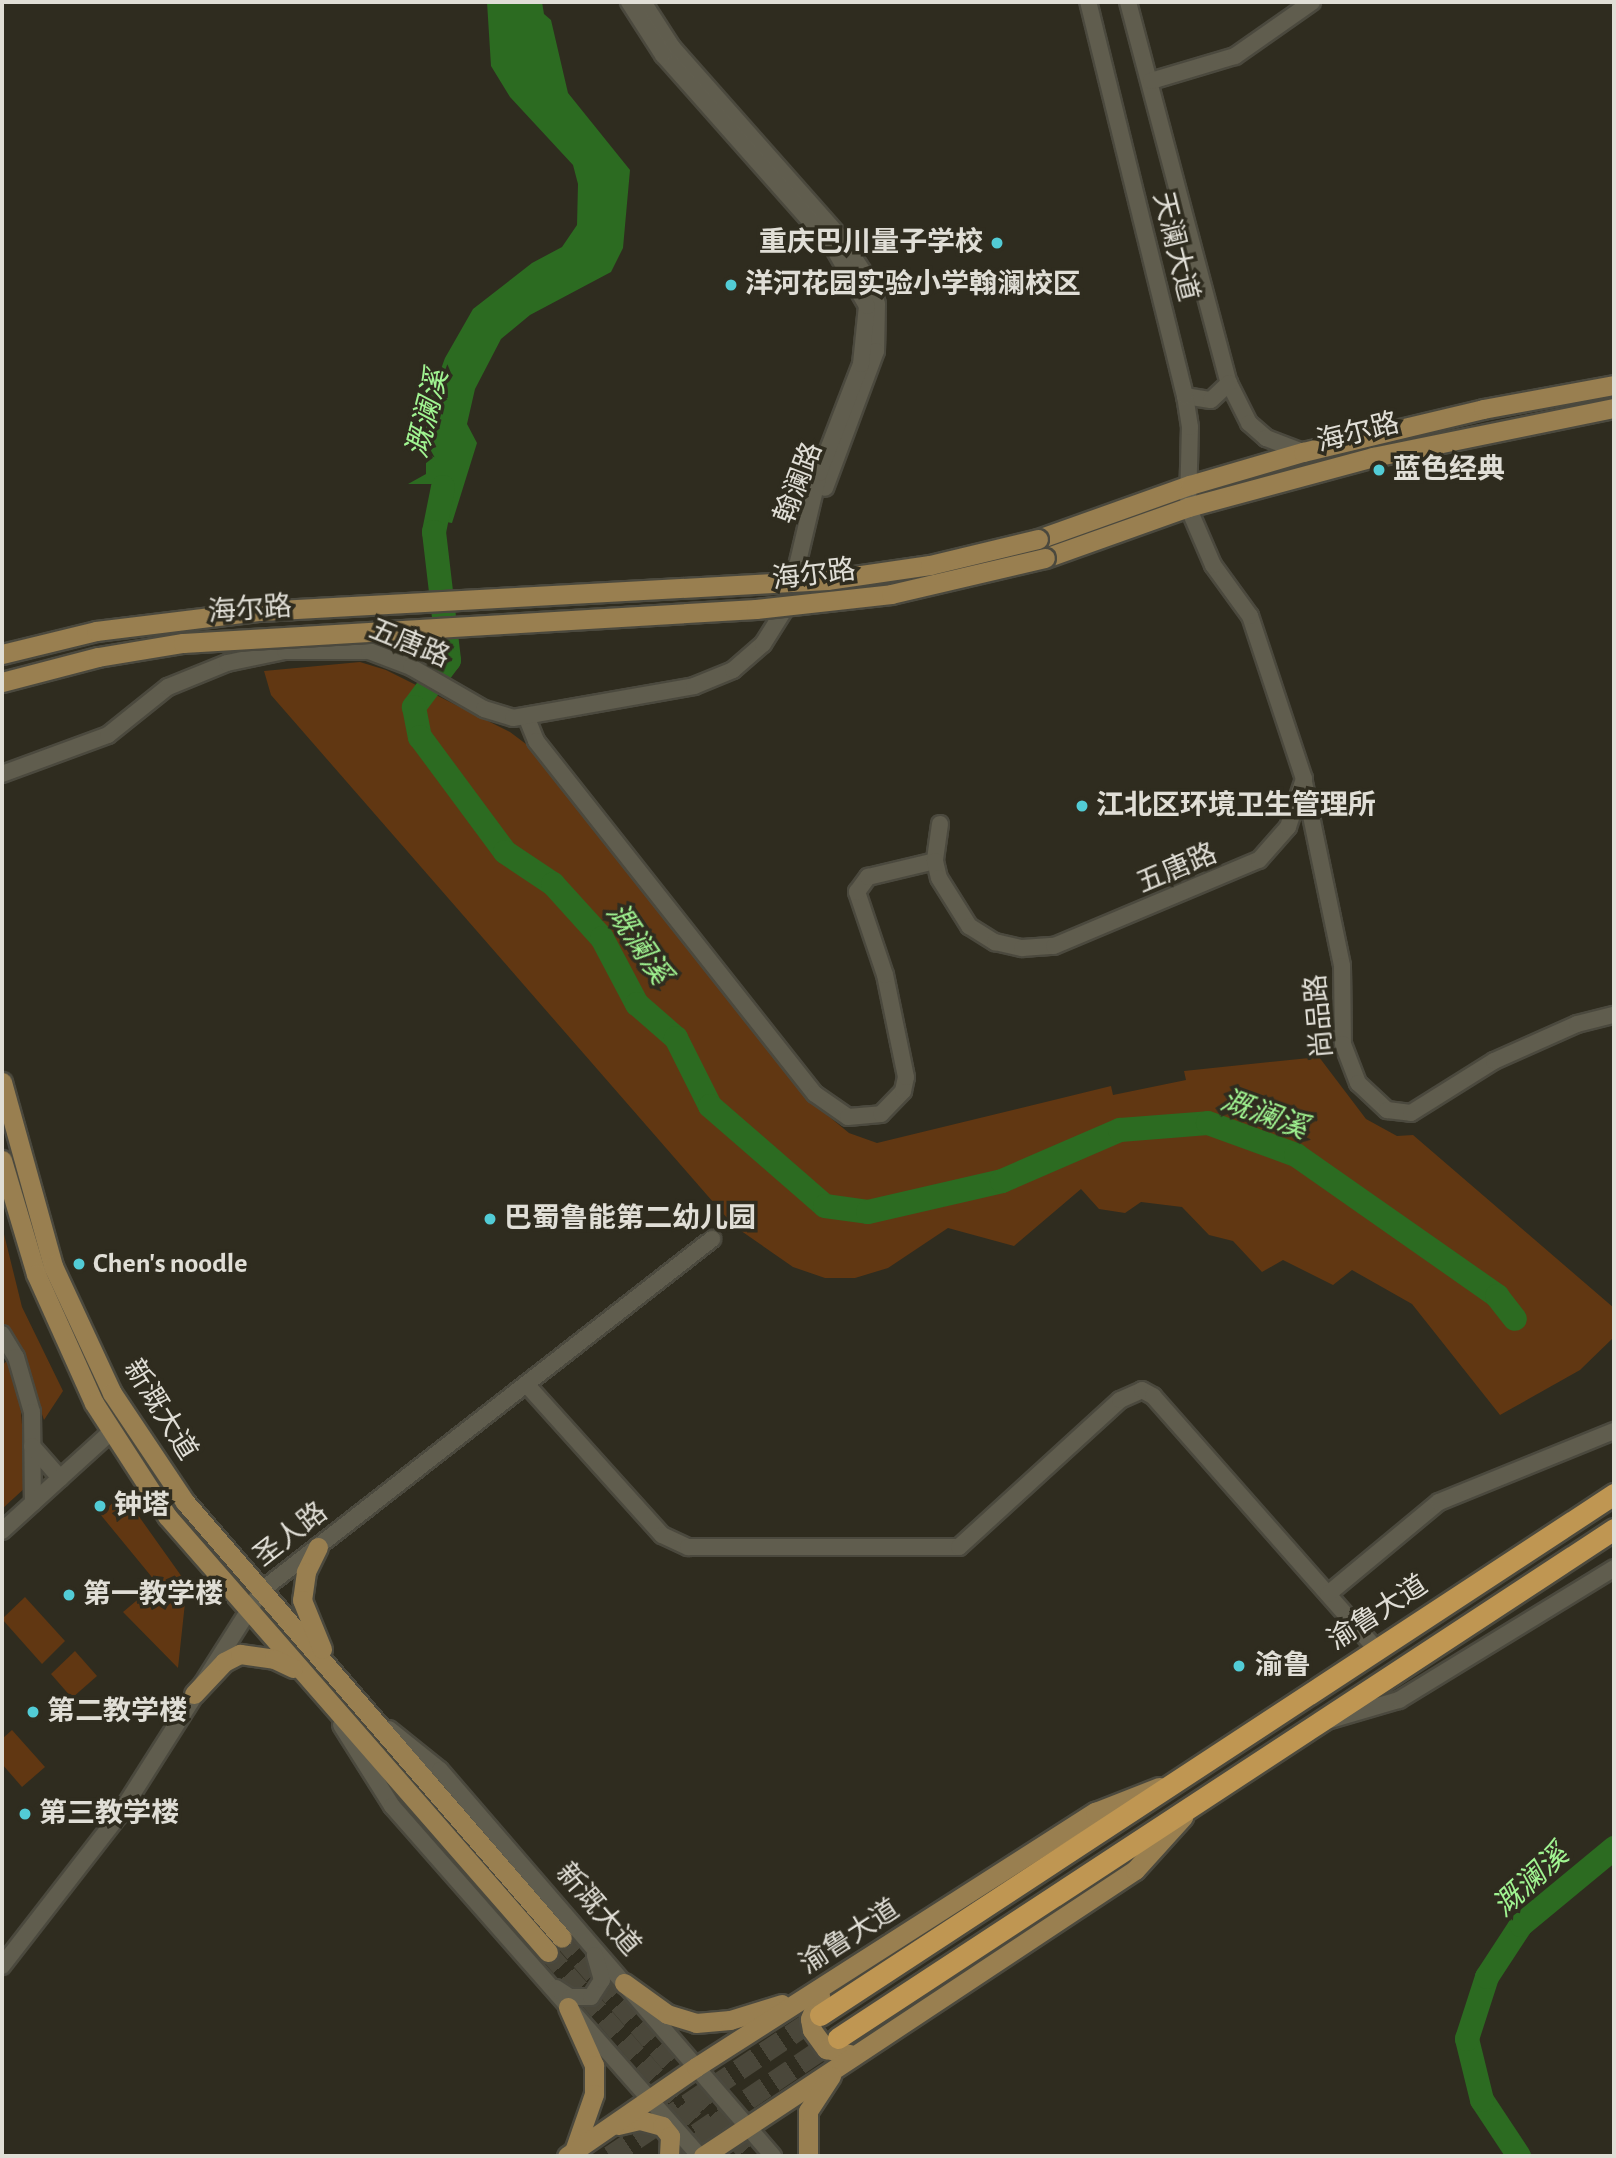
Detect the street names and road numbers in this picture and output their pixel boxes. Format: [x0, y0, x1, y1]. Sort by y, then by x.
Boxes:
street label: 天澜大道 [1145, 189, 1205, 305]
street label: 海尔路 [1313, 407, 1403, 459]
street label: 翰澜路 [768, 438, 830, 528]
street label: 海尔路 [770, 553, 858, 597]
street label: 海尔路 [207, 590, 293, 630]
street label: 五唐路 [364, 613, 454, 675]
street label: 五唐路 [1132, 837, 1222, 901]
street label: 尚品路 [1300, 973, 1340, 1059]
street label: 新溉大道 [116, 1354, 204, 1466]
street label: 圣人路 [248, 1496, 334, 1574]
street label: 渝鲁大道 [1322, 1568, 1434, 1658]
street label: 新溉大道 [549, 1857, 647, 1963]
street label: 渝鲁大道 [794, 1892, 906, 1982]

